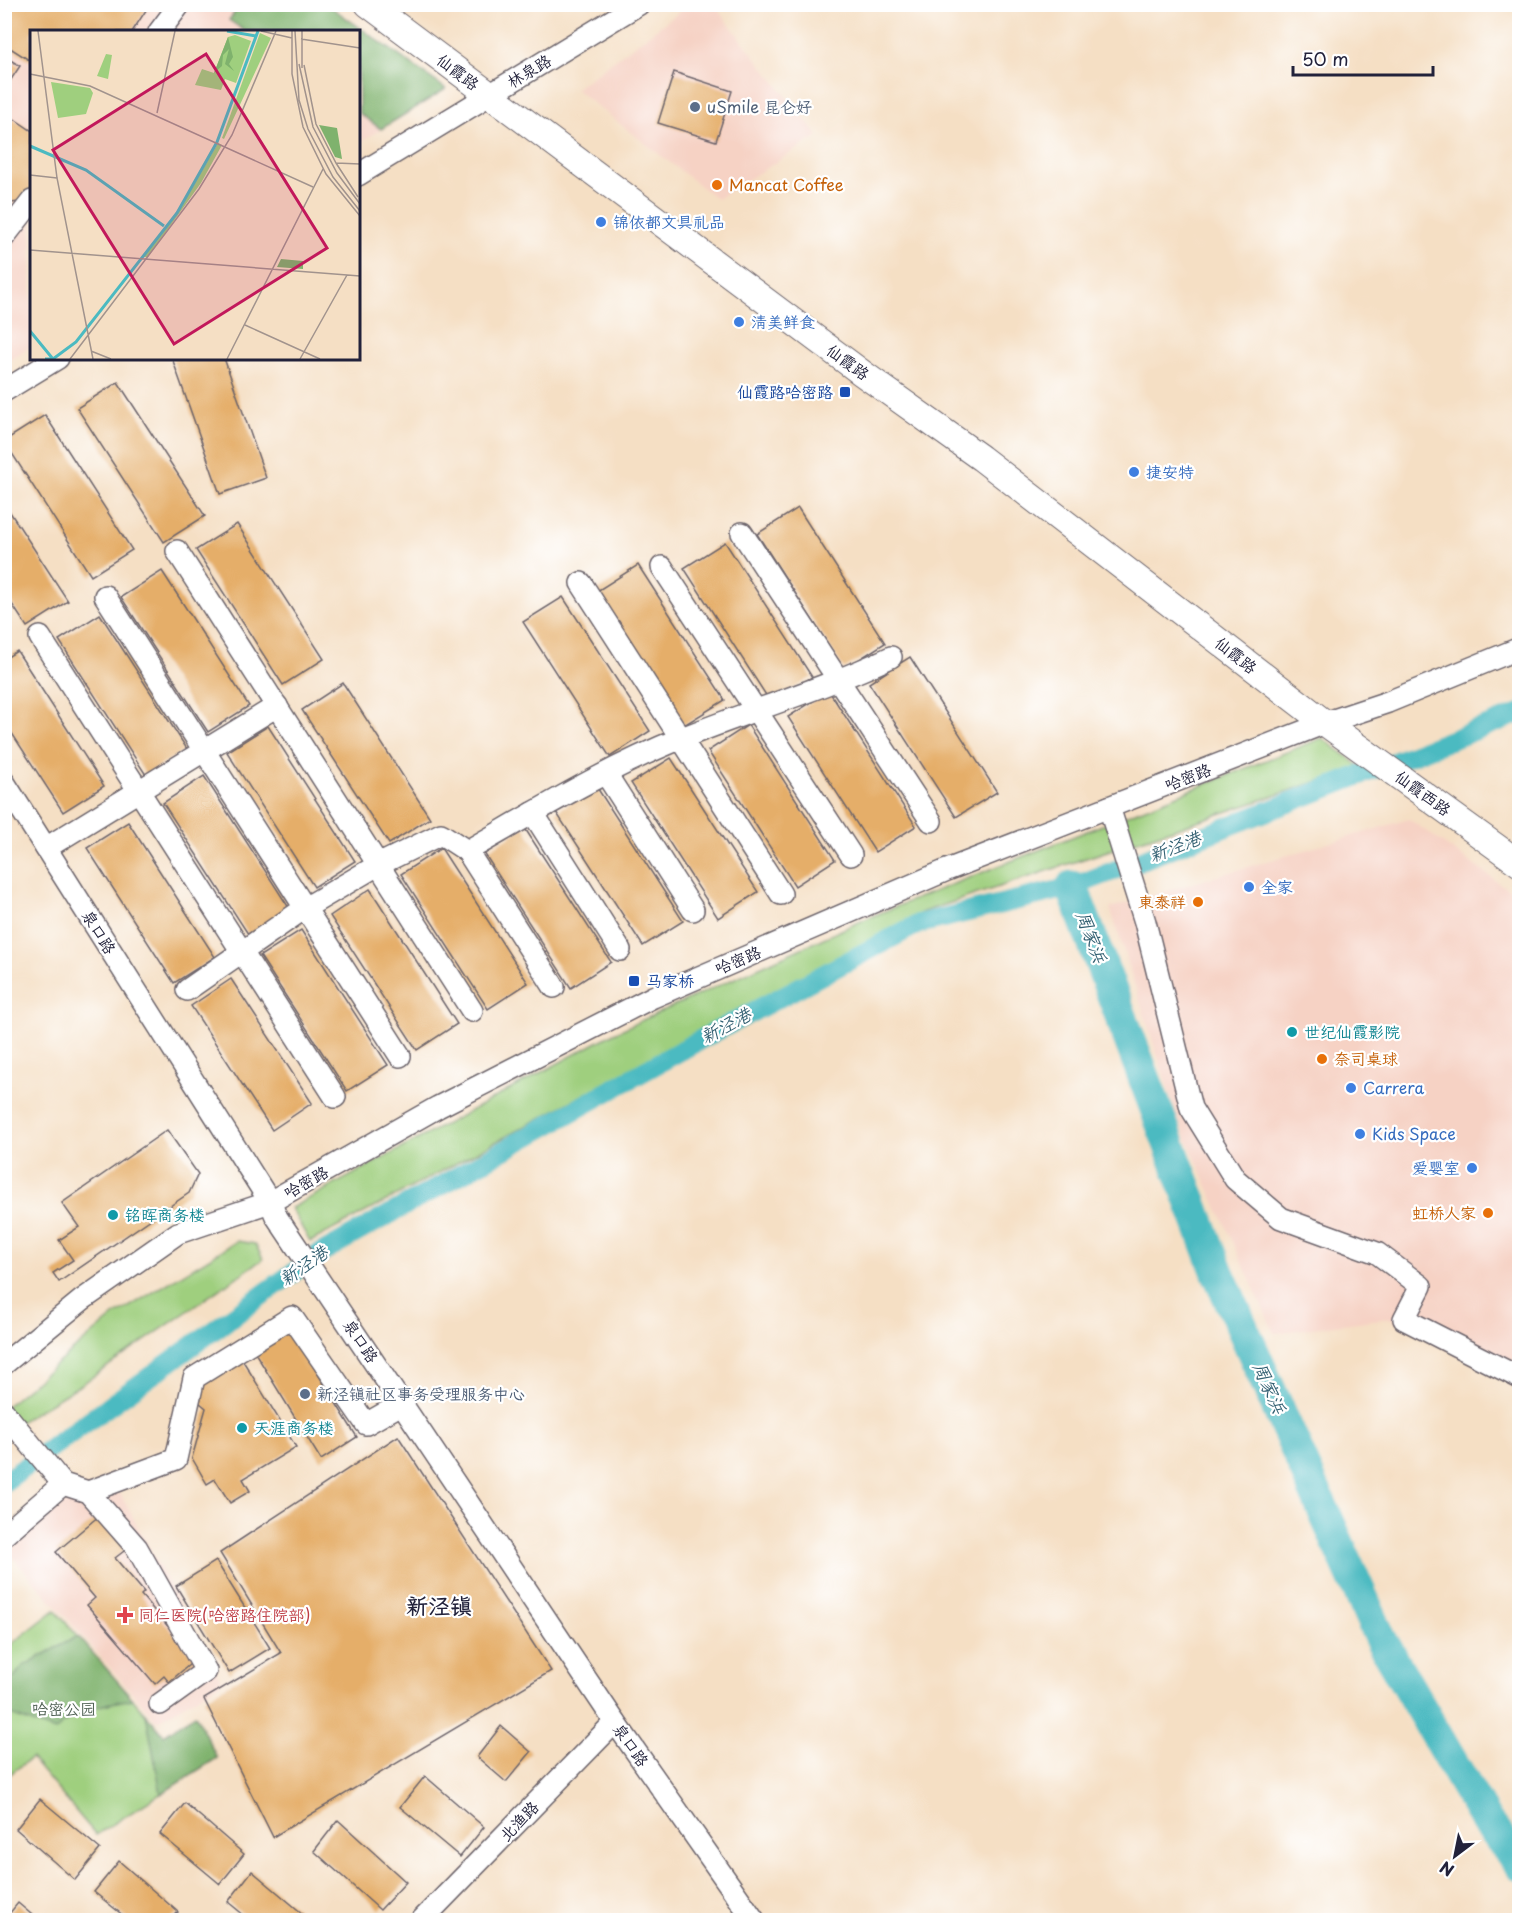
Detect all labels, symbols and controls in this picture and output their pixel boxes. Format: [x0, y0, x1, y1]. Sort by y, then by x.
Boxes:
inset map [30, 30, 360, 360]
scale bar [1293, 39, 1432, 77]
text: 50 m [1302, 45, 1349, 72]
street label: 仙霞路 [432, 47, 485, 95]
street label: 林泉路 [502, 47, 555, 93]
place label: uSmile 昆仑好 [707, 94, 812, 118]
marker: uSmile 昆仑好 [688, 100, 702, 114]
place label: Mancat Coffee [729, 172, 844, 196]
marker: Mancat Coffee [710, 178, 724, 192]
place label: 锦依都文具礼品 [613, 209, 725, 233]
marker: 锦依都文具礼品 [594, 215, 608, 229]
place label: 清美鲜食 [751, 309, 815, 333]
marker: 清美鲜食 [732, 315, 746, 329]
street label: 仙霞路 [822, 337, 875, 385]
place label: 仙霞路哈密路 [737, 379, 833, 403]
marker: 仙霞路哈密路 [838, 385, 852, 399]
place label: 捷安特 [1146, 459, 1194, 483]
marker: 捷安特 [1127, 465, 1141, 479]
street label: 仙霞路 [1210, 630, 1263, 678]
street label: 哈密路 [1161, 756, 1214, 796]
street label: 仙霞西路 [1391, 764, 1457, 821]
water label: 新泾港 [1144, 823, 1206, 868]
place label: 全家 [1261, 874, 1293, 898]
marker: 全家 [1242, 880, 1256, 894]
place label: 東泰祥 [1138, 889, 1186, 913]
marker: 東泰祥 [1191, 895, 1205, 909]
street label: 泉口路 [77, 905, 123, 958]
water label: 周家浜 [1070, 906, 1115, 967]
street label: 哈密路 [711, 939, 764, 980]
place label: 马家桥 [646, 968, 694, 992]
marker: 马家桥 [627, 974, 641, 988]
water label: 新泾港 [695, 999, 757, 1049]
place label: 世纪仙霞影院 [1304, 1019, 1400, 1043]
marker: 世纪仙霞影院 [1285, 1025, 1299, 1039]
place label: 奈司桌球 [1334, 1046, 1398, 1070]
marker: 奈司桌球 [1315, 1052, 1329, 1066]
place label: Carrera [1363, 1075, 1424, 1099]
marker: Carrera [1344, 1081, 1358, 1095]
place label: Kids Space [1372, 1121, 1456, 1145]
marker: Kids Space [1353, 1127, 1367, 1141]
place label: 爱婴室 [1412, 1155, 1460, 1179]
street label: 哈密路 [279, 1159, 332, 1204]
marker: 爱婴室 [1465, 1161, 1479, 1175]
place label: 虹桥人家 [1412, 1200, 1476, 1224]
place label: 铭晖商务楼 [125, 1202, 205, 1226]
marker: 虹桥人家 [1481, 1206, 1495, 1220]
marker: 铭晖商务楼 [106, 1208, 120, 1222]
water label: 新泾港 [273, 1237, 335, 1291]
street label: 泉口路 [338, 1314, 385, 1367]
water label: 周家浜 [1247, 1357, 1294, 1418]
place label: 新泾镇社区事务受理服务中心 [317, 1381, 525, 1405]
marker: 新泾镇社区事务受理服务中心 [298, 1387, 312, 1401]
place label: 天涯商务楼 [254, 1415, 334, 1439]
marker: 天涯商务楼 [235, 1421, 249, 1435]
district label: 新泾镇 [406, 1588, 472, 1621]
place label: 同仁医院(哈密路住院部) [138, 1602, 311, 1626]
marker: 同仁医院(哈密路住院部) [116, 1606, 134, 1624]
park label: 哈密公园 [32, 1696, 96, 1720]
street label: 泉口路 [608, 1718, 655, 1771]
street label: 北渔路 [493, 1795, 544, 1846]
north arrow [1425, 1826, 1485, 1886]
text: N [1435, 1856, 1458, 1883]

